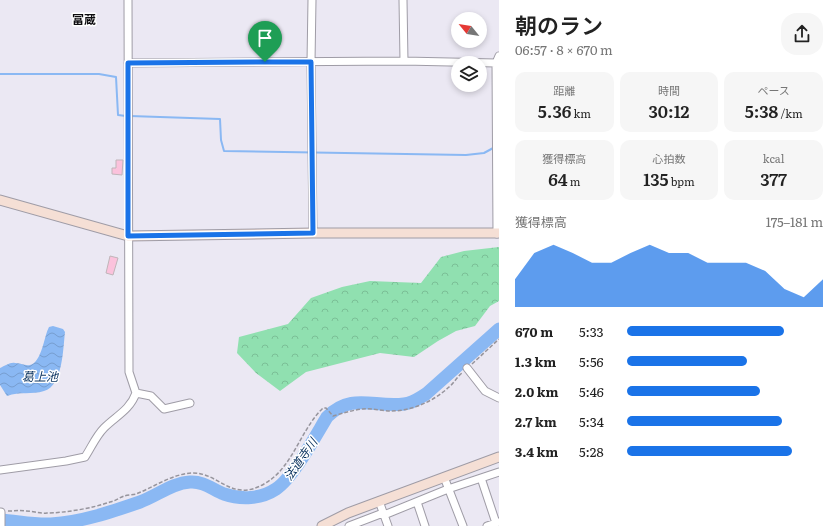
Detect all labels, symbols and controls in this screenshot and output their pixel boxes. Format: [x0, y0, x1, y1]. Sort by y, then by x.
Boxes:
text: 朝のラン [515, 8, 603, 41]
district label: 富蔵 [72, 10, 96, 28]
north arrow [451, 12, 487, 48]
map controls [451, 12, 487, 92]
button: share [781, 13, 823, 55]
pin [248, 21, 282, 62]
icon: arrive [254, 27, 276, 49]
text: 06:57 · 8 × 670 m [515, 40, 613, 59]
button: layers [451, 56, 487, 92]
text: 距離 [553, 82, 575, 98]
text: 時間 [658, 82, 680, 98]
text: ペース [757, 82, 790, 98]
text: 5.36 [538, 98, 571, 123]
text: 30:12 [648, 98, 690, 123]
text: 5:38 [745, 98, 778, 123]
text: km [571, 105, 591, 121]
text: /km [778, 105, 803, 121]
text: 獲得標高 [542, 150, 586, 166]
text: 心拍数 [652, 150, 685, 166]
text: kcal [763, 150, 785, 166]
text: 64 [548, 166, 568, 191]
text: 135 [643, 166, 669, 191]
text: 377 [760, 166, 787, 191]
text: m [568, 173, 581, 189]
text: bpm [669, 173, 695, 189]
text: 獲得標高 [515, 212, 567, 231]
text: 175–181 m [766, 212, 823, 231]
text: 670 m [515, 322, 553, 341]
text: 5:33 [579, 322, 604, 341]
text: 1.3 km [515, 352, 556, 371]
text: 5:56 [579, 352, 604, 371]
water label: 葛上池 [22, 367, 59, 385]
text: 2.0 km [515, 382, 559, 401]
text: 5:46 [579, 382, 604, 401]
text: 2.7 km [515, 412, 557, 431]
text: 5:34 [579, 412, 604, 431]
water label: 法道寺川 [279, 433, 322, 484]
text: 3.4 km [515, 442, 558, 461]
text: 5:28 [579, 442, 604, 461]

